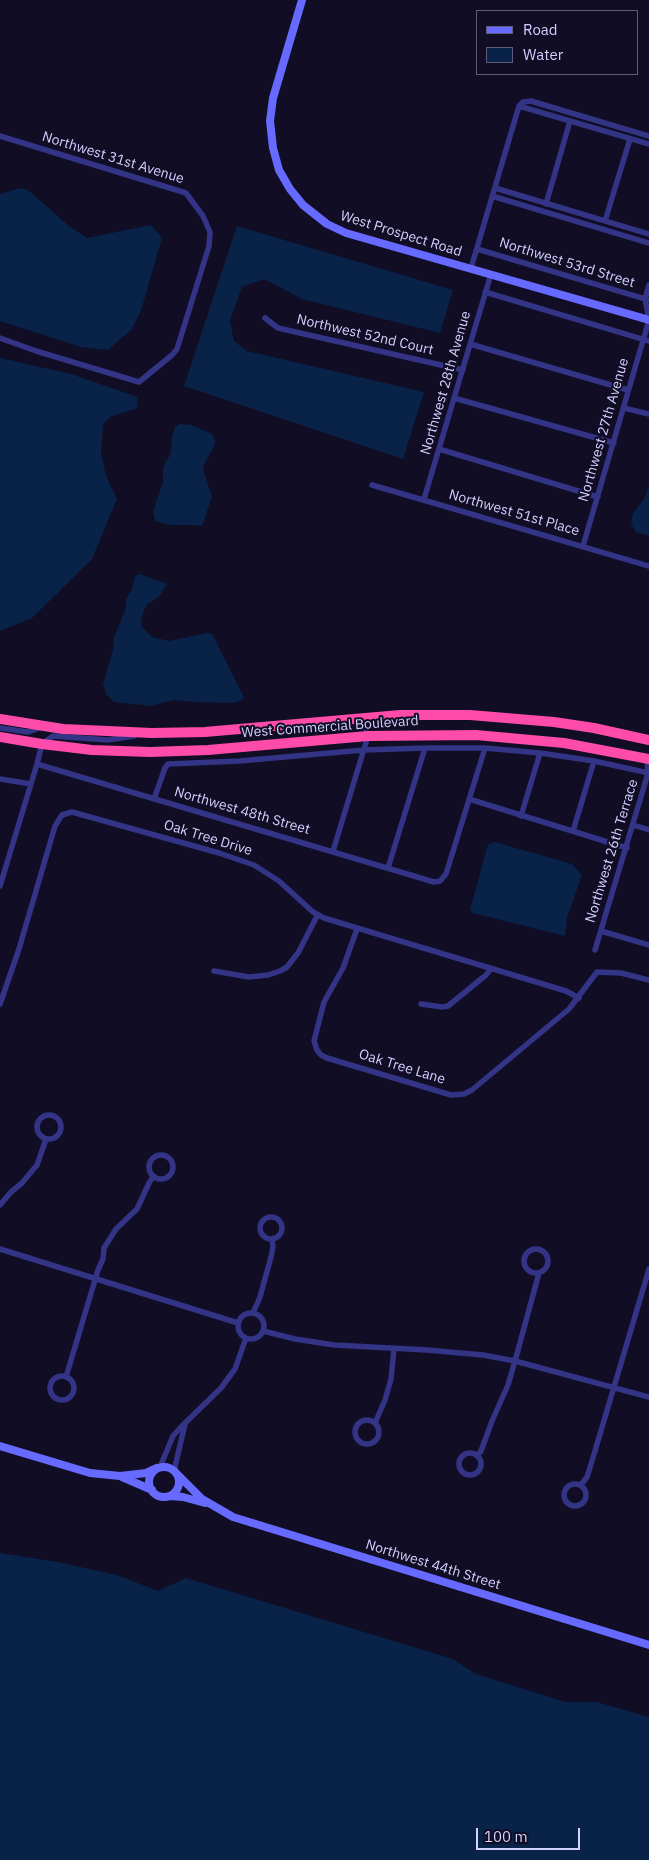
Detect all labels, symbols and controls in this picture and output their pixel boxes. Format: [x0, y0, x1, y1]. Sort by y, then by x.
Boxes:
legend [477, 10, 639, 75]
text: Road [523, 20, 558, 39]
text: Water [523, 45, 563, 64]
street label: Northwest 31st Avenue [40, 128, 186, 188]
street label: West Prospect Road [338, 208, 464, 260]
street label: Northwest 53rd Street [497, 234, 637, 292]
street label: Northwest 28th Avenue [417, 309, 475, 457]
street label: Northwest 52nd Court [295, 311, 435, 359]
street label: Northwest 27th Avenue [575, 356, 633, 504]
street label: Northwest 51st Place [447, 486, 581, 540]
street label: West Commercial Boulevard [241, 712, 419, 742]
street label: Northwest 26th Terrace [582, 777, 642, 925]
street label: Northwest 48th Street [172, 784, 312, 838]
street label: Oak Tree Drive [162, 817, 254, 859]
street label: Oak Tree Lane [357, 1046, 447, 1088]
street label: Northwest 44th Street [363, 1536, 503, 1594]
scale bar [479, 1818, 583, 1850]
text: 100 m [484, 1827, 528, 1846]

